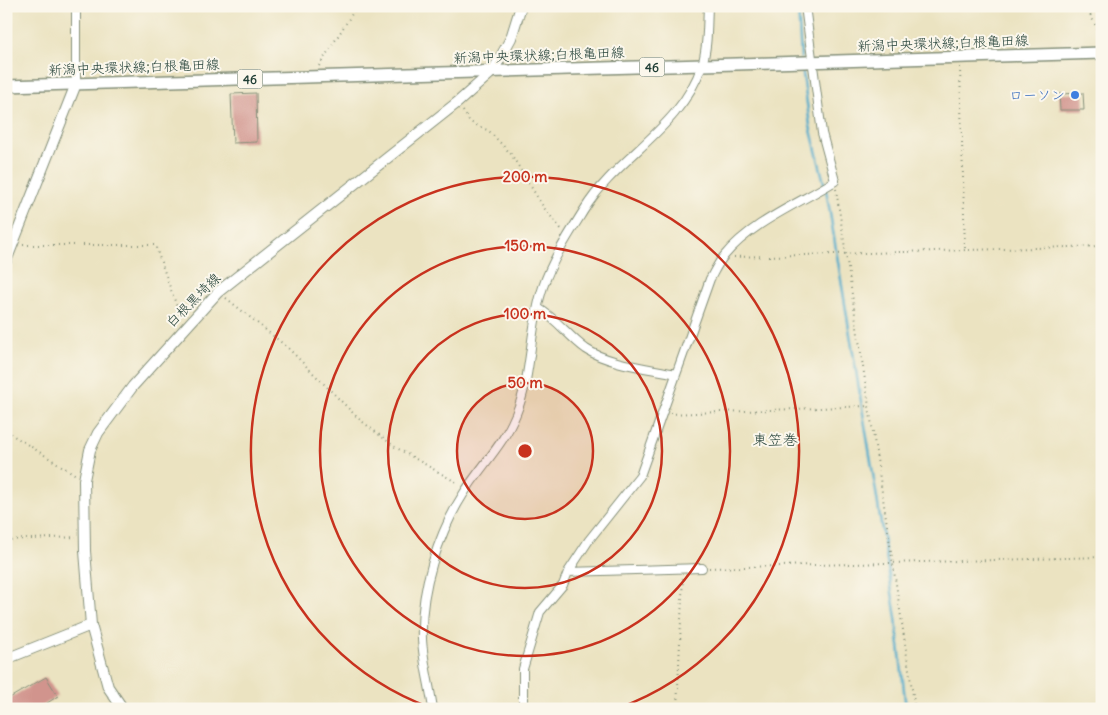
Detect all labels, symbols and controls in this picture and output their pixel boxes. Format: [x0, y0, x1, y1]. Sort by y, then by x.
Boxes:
street label: 新潟中央環状線;白根亀田線 [857, 31, 1029, 55]
street label: 新潟中央環状線;白根亀田線 [453, 43, 625, 67]
street label: 新潟中央環状線;白根亀田線 [48, 55, 220, 79]
road number: 46 [640, 58, 664, 76]
road number: 46 [238, 70, 262, 88]
place label: ローソン [1009, 86, 1065, 104]
marker: ローソン [1069, 89, 1081, 101]
text: 200 m [503, 167, 547, 186]
text: 150 m [504, 236, 546, 255]
street label: 白根黒埼線 [162, 269, 224, 331]
text: 100 m [504, 304, 546, 323]
text: 50 m [507, 373, 543, 392]
district label: 東笠巻 [752, 430, 798, 449]
centre of rings [516, 442, 534, 460]

